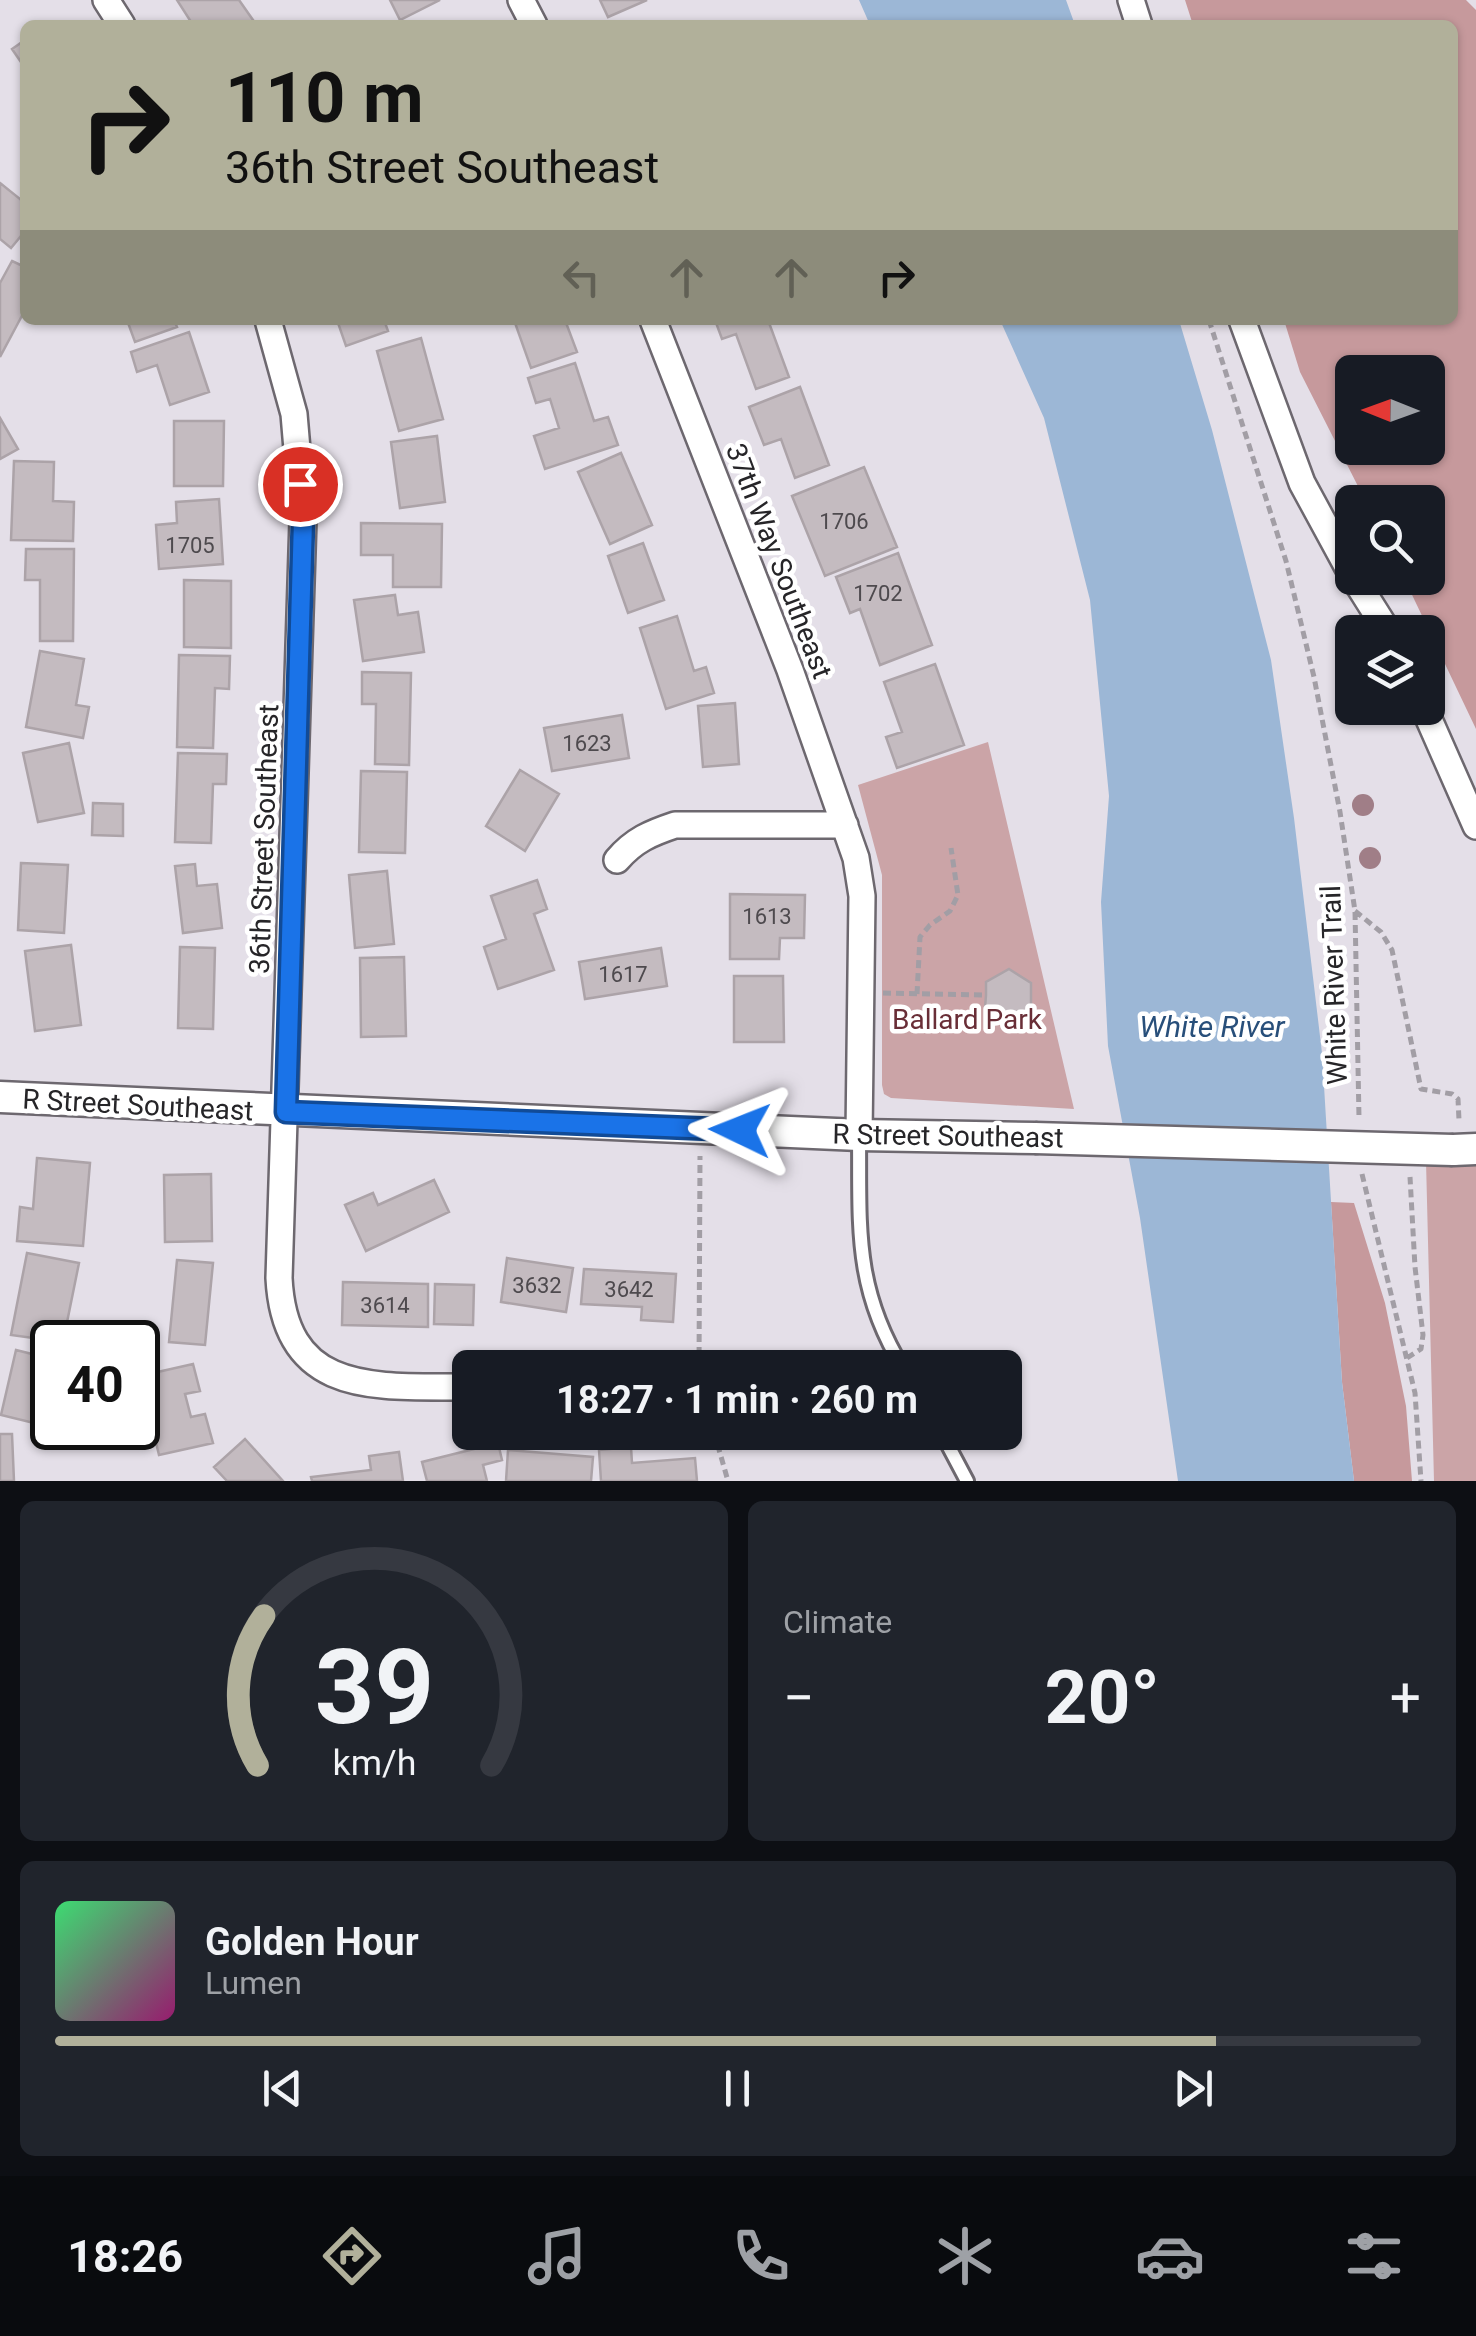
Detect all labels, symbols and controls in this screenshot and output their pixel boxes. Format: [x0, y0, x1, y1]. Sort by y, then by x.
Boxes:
text: 110 m [225, 57, 424, 139]
icon: right [60, 60, 190, 190]
text: 36th Street Southeast [225, 141, 659, 194]
icon: left [554, 250, 609, 305]
icon: ahead [659, 250, 714, 305]
icon: ahead [764, 250, 819, 305]
icon: right [869, 250, 924, 305]
north arrow [1335, 355, 1445, 465]
map controls [1335, 355, 1445, 725]
street label: 37th Way Southeast [719, 439, 839, 683]
pin [258, 442, 343, 527]
icon: arrive [273, 457, 328, 512]
button: search [1335, 485, 1445, 595]
house number: 1706 [819, 509, 869, 534]
house number: 1705 [165, 533, 215, 558]
house number: 1702 [853, 581, 903, 606]
button: layers [1335, 615, 1445, 725]
street label: 36th Street Southeast [243, 703, 285, 975]
house number: 1623 [562, 731, 612, 756]
street label: White River Trail [1314, 885, 1354, 1085]
house number: 1613 [742, 904, 792, 929]
house number: 1617 [598, 962, 648, 987]
park label: Ballard Park [892, 1003, 1043, 1036]
water label: White River [1139, 1009, 1286, 1044]
position arrow [688, 1078, 792, 1182]
street label: R Street Southeast [22, 1082, 254, 1128]
street label: R Street Southeast [832, 1117, 1064, 1155]
house number: 3632 [512, 1273, 562, 1298]
house number: 3642 [604, 1277, 654, 1302]
house number: 3614 [360, 1293, 410, 1318]
speed limit sign: 40 [30, 1320, 160, 1450]
text: 18:27 · 1 min · 260 m [556, 1378, 918, 1422]
text: Climate [783, 1603, 892, 1641]
text: 39 [314, 1627, 434, 1748]
text: 20° [1044, 1653, 1160, 1741]
text: − [783, 1666, 814, 1730]
text: + [1390, 1666, 1421, 1730]
text: km/h [332, 1742, 416, 1784]
text: Golden Hour [205, 1920, 419, 1964]
text: Lumen [205, 1964, 302, 2002]
icon: previous [255, 2061, 310, 2116]
icon: pause [710, 2061, 765, 2116]
icon: next [1166, 2061, 1221, 2116]
icon: directions [317, 2221, 387, 2291]
icon: music [522, 2221, 592, 2291]
icon: phone [726, 2221, 796, 2291]
icon: climate [930, 2221, 1000, 2291]
icon: car [1135, 2221, 1205, 2291]
icon: filters [1339, 2221, 1409, 2291]
text: 18:26 [67, 2230, 183, 2283]

